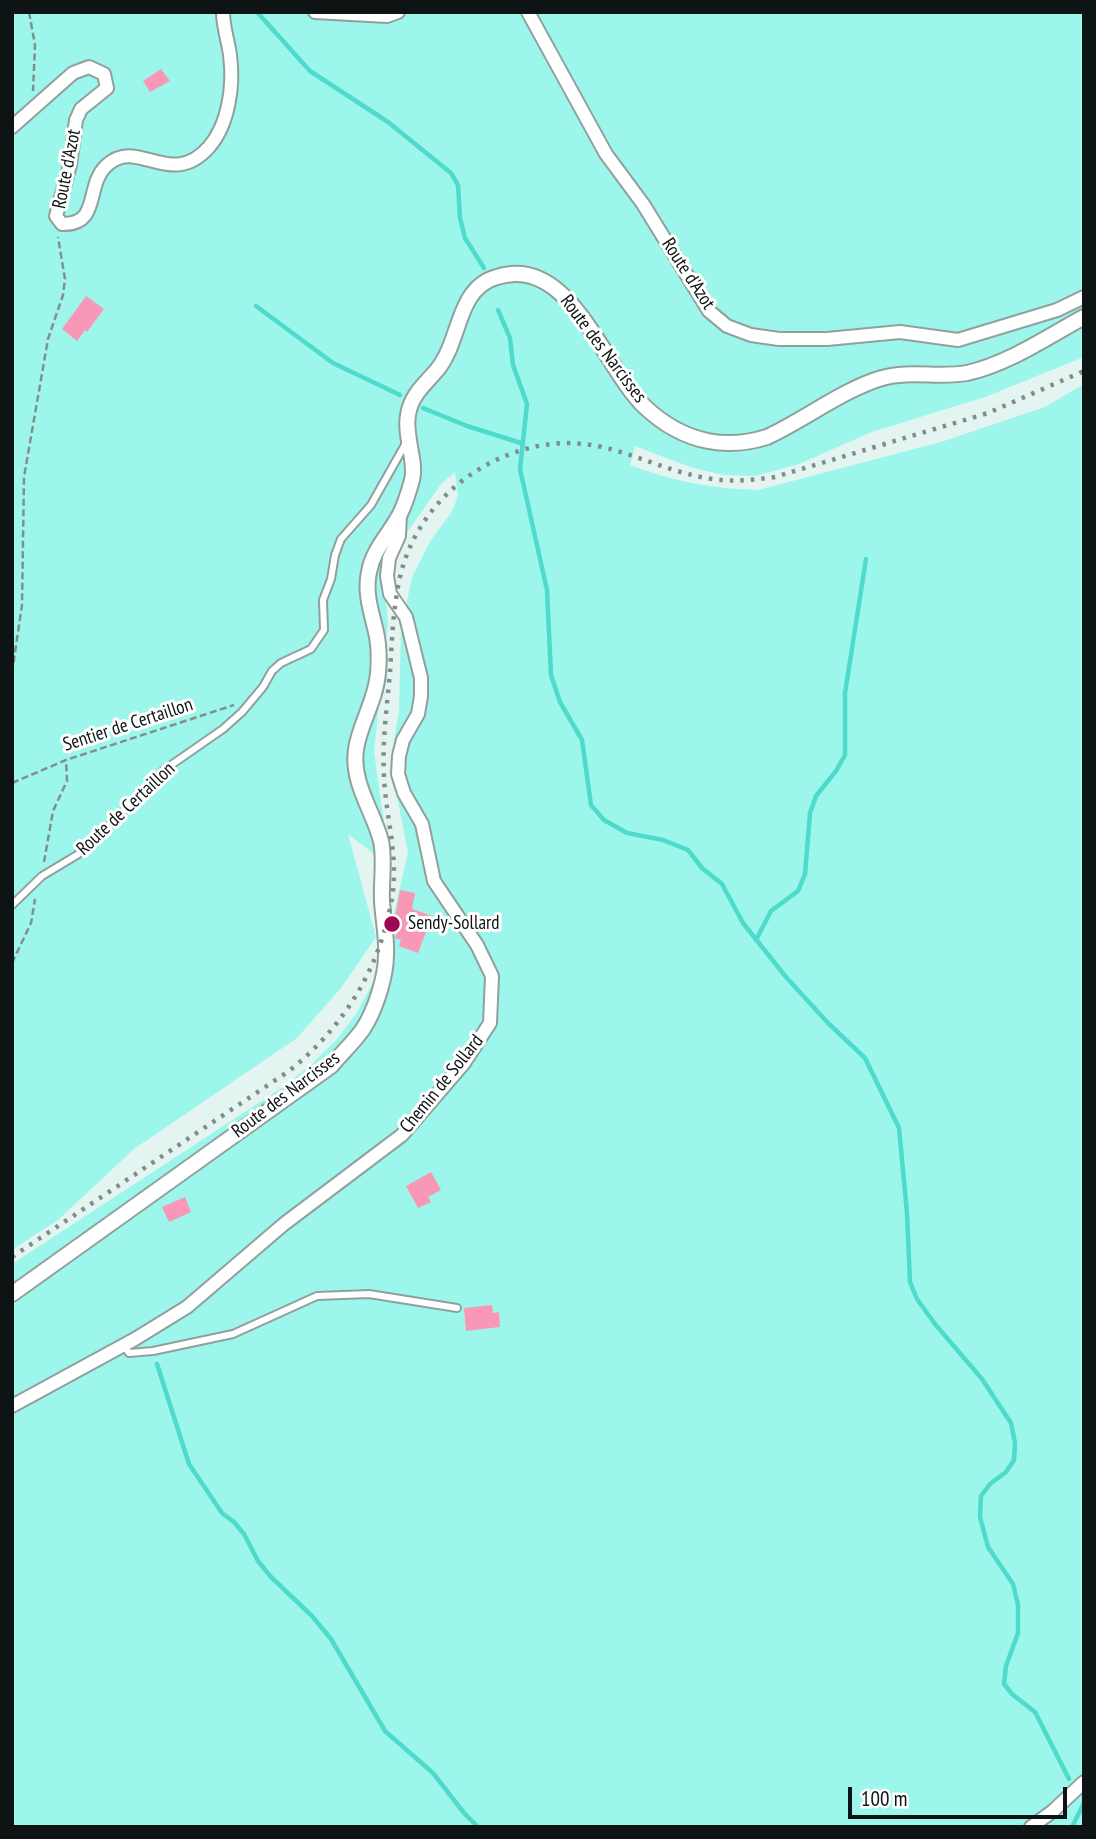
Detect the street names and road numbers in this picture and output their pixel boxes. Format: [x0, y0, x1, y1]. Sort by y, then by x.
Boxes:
street label: Route d'Azot [48, 127, 86, 211]
street label: Route d'Azot [657, 234, 719, 314]
street label: Route des Narcisses [555, 290, 651, 408]
street label: Sentier de Certaillon [60, 693, 196, 757]
street label: Route de Certaillon [72, 758, 180, 860]
street label: Chemin de Sollard [395, 1030, 489, 1138]
street label: Route des Narcisses [227, 1047, 345, 1143]

